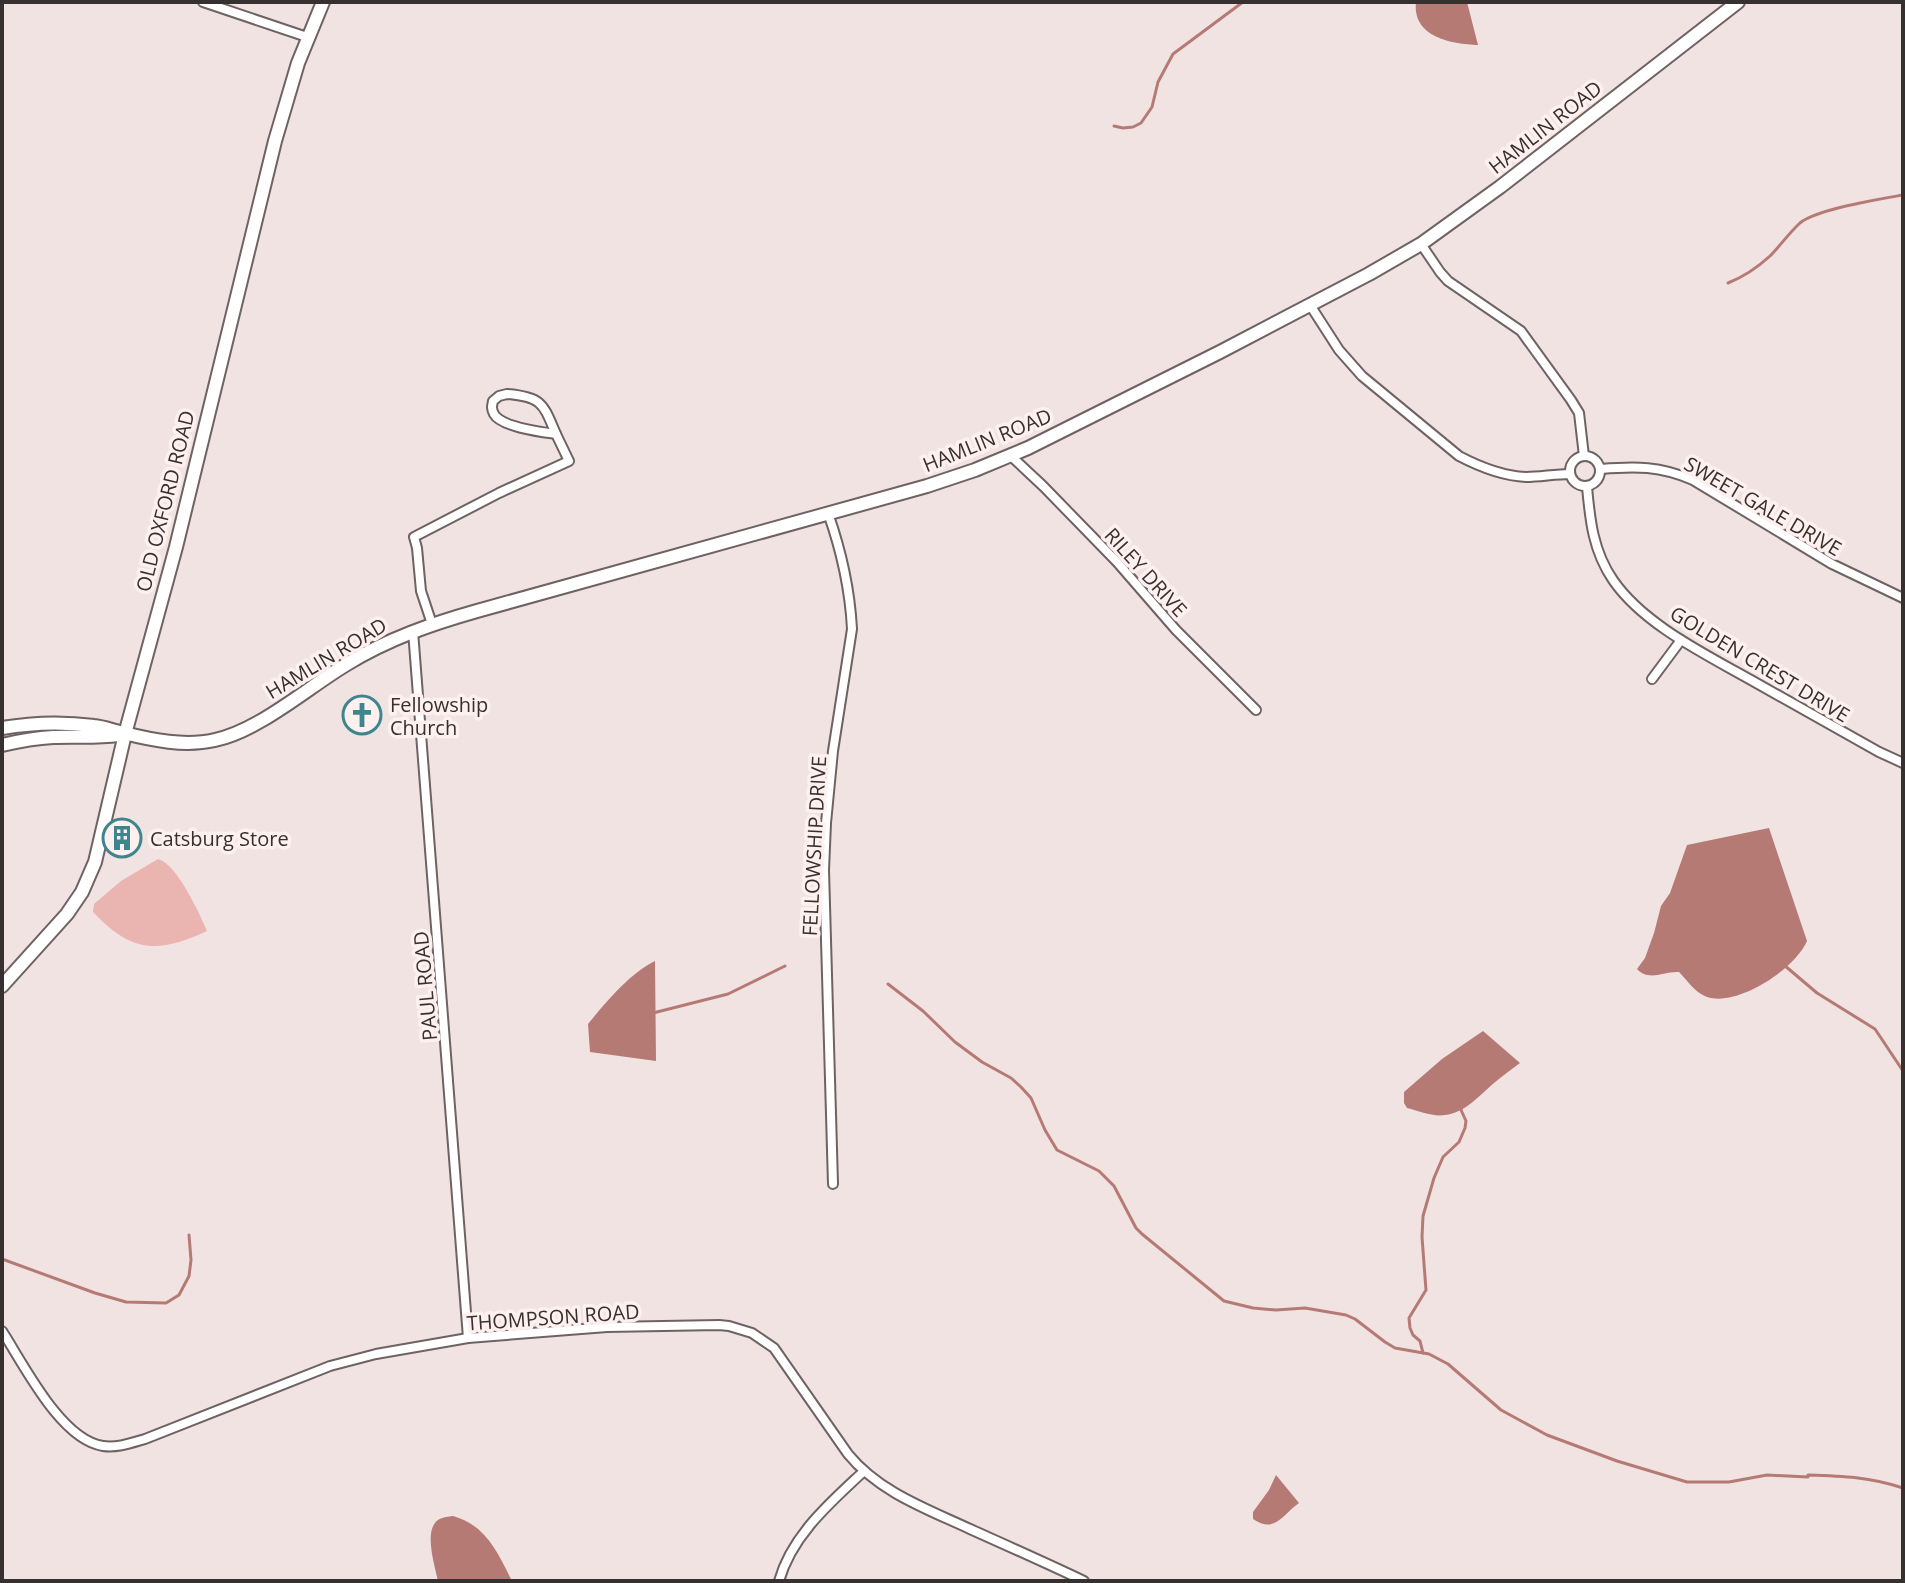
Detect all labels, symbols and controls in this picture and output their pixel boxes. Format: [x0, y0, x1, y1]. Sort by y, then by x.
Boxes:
street label: HAMLIN ROAD [1483, 74, 1607, 180]
street label: HAMLIN ROAD [919, 402, 1055, 478]
street label: OLD OXFORD ROAD [129, 408, 201, 594]
street label: SWEET GALE DRIVE [1679, 450, 1847, 562]
street label: RILEY DRIVE [1099, 522, 1193, 622]
street label: GOLDEN CREST DRIVE [1665, 600, 1855, 728]
street label: HAMLIN ROAD [260, 611, 392, 705]
place label: Fellowship Church [390, 691, 488, 741]
church icon: Fellowship Church [341, 694, 383, 736]
street label: FELLOWSHIP DRIVE [796, 755, 832, 937]
building icon: Catsburg Store [101, 817, 143, 859]
place label: Catsburg Store [150, 825, 289, 852]
street label: PAUL ROAD [407, 930, 443, 1042]
street label: THOMPSON ROAD [466, 1297, 640, 1337]

